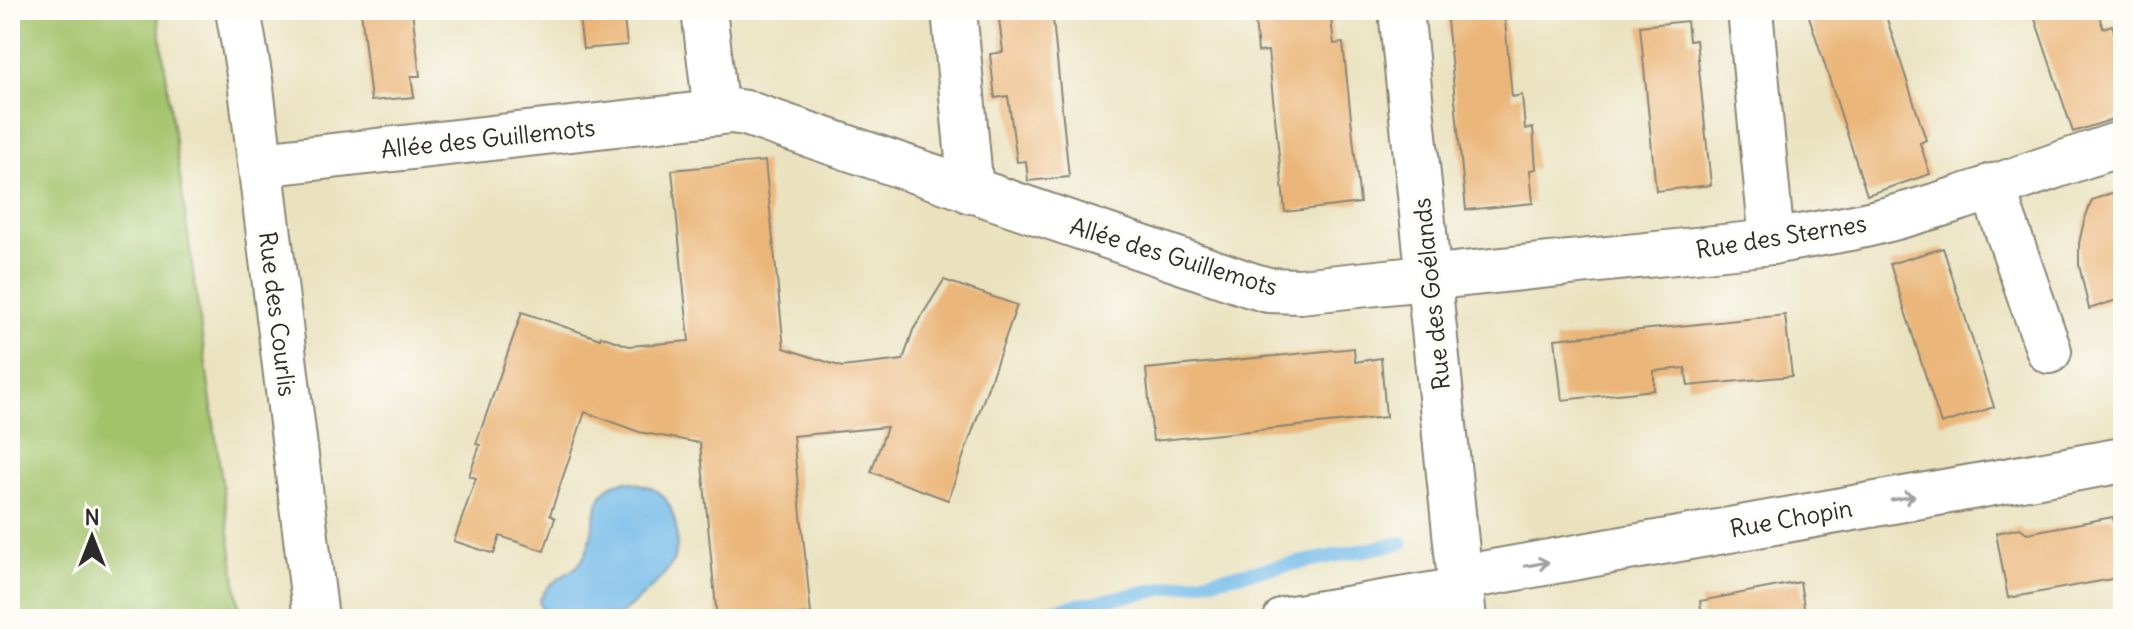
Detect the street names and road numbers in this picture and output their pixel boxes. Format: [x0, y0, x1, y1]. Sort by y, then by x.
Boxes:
street label: Allée des Guillemots [379, 112, 597, 164]
street label: Rue des Goélands [1406, 196, 1456, 392]
street label: Rue des Sternes [1693, 208, 1869, 264]
street label: Allée des Guillemots [1067, 210, 1281, 302]
street label: Rue des Courlis [253, 230, 303, 398]
street label: Rue Chopin [1727, 492, 1855, 544]

